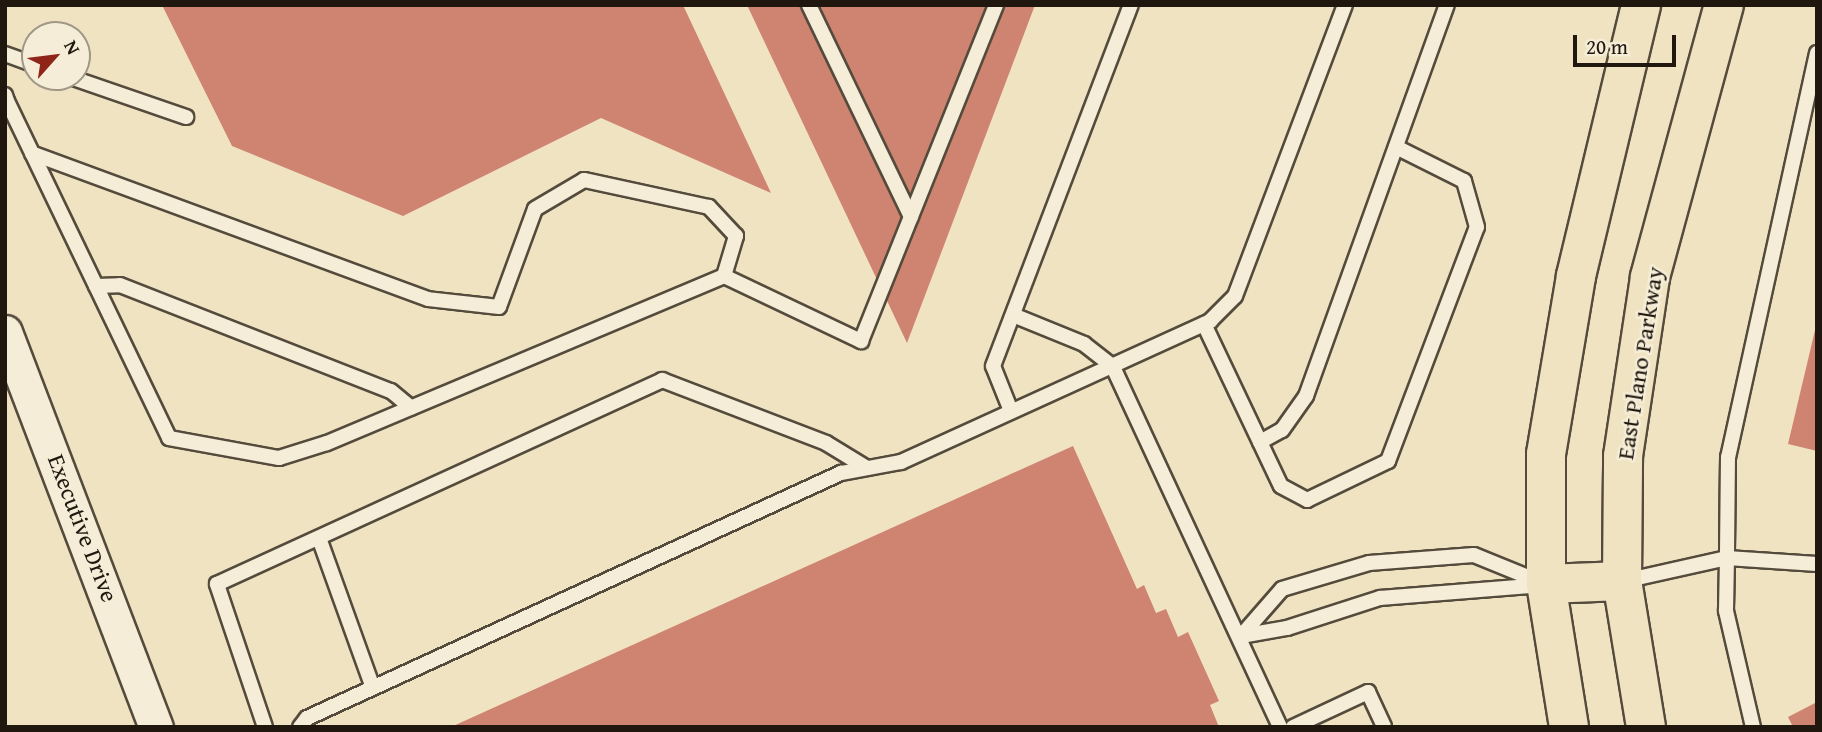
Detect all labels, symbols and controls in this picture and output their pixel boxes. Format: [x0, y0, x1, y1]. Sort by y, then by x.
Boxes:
north arrow [21, 21, 91, 91]
scale bar [1577, 21, 1680, 65]
text: 20 m [1586, 31, 1628, 62]
text: N [57, 35, 88, 59]
street label: East Plano Parkway [1611, 264, 1669, 462]
street label: Executive Drive [42, 450, 124, 606]

